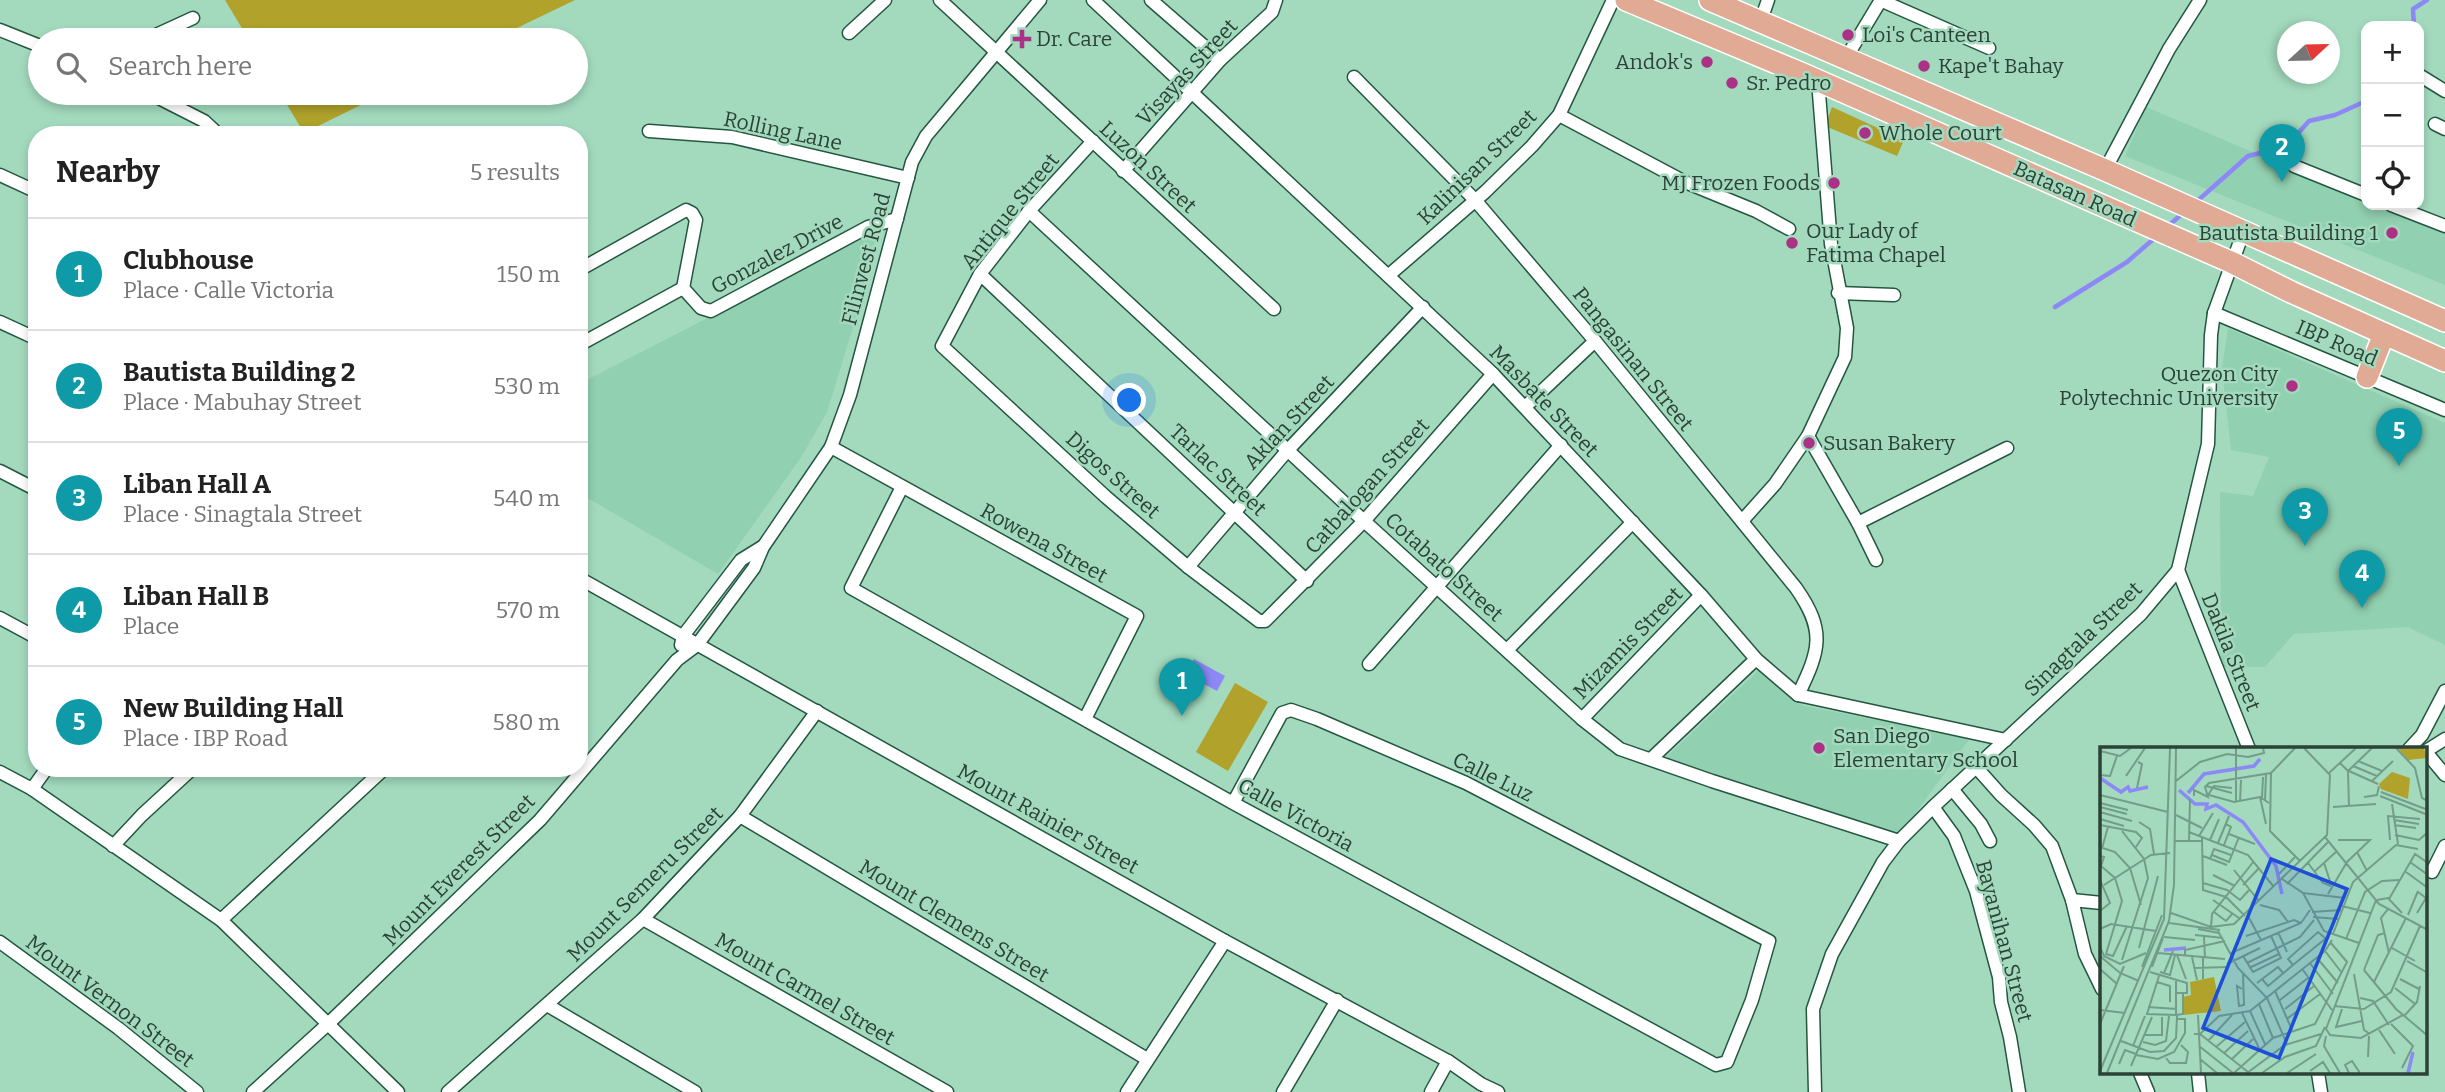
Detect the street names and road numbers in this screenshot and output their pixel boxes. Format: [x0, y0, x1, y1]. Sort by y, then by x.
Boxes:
street label: Visayas Street [1131, 13, 1243, 131]
street label: Kalinisan Street [1412, 103, 1542, 230]
street label: Rolling Lane [721, 106, 845, 156]
street label: Luzon Street [1094, 116, 1202, 219]
street label: Antique Street [955, 147, 1065, 274]
street label: Batasan Road [2009, 155, 2141, 233]
street label: Filinvest Road [836, 190, 896, 328]
street label: Gonzalez Drive [706, 208, 848, 300]
street label: Pangasinan Street [1567, 282, 1699, 436]
street label: IBP Road [2292, 314, 2382, 372]
street label: Masbate Street [1484, 340, 1604, 463]
street label: Aklan Street [1238, 369, 1340, 475]
street label: Catbalogan Street [1299, 413, 1435, 559]
street label: Tarlac Street [1164, 419, 1272, 522]
street label: Digos Street [1060, 426, 1166, 524]
street label: Rowena Street [976, 497, 1112, 589]
street label: Cotabato Street [1379, 507, 1509, 627]
street label: Sinagtala Street [2019, 576, 2148, 702]
street label: Mizamis Street [1568, 581, 1688, 705]
street label: Dakila Street [2196, 589, 2267, 715]
street label: Calle Luz [1448, 746, 1538, 808]
street label: Mount Rainier Street [953, 758, 1144, 880]
street label: Calle Victoria [1233, 772, 1359, 858]
street label: Mount Everest Street [378, 788, 541, 951]
street label: Mount Semeru Street [562, 800, 729, 967]
street label: Mount Clemens Street [854, 854, 1054, 988]
street label: Bayanihan Street [1970, 857, 2038, 1025]
street label: Mount Carmel Street [711, 927, 900, 1051]
street label: Mount Vernon Street [21, 929, 200, 1073]

